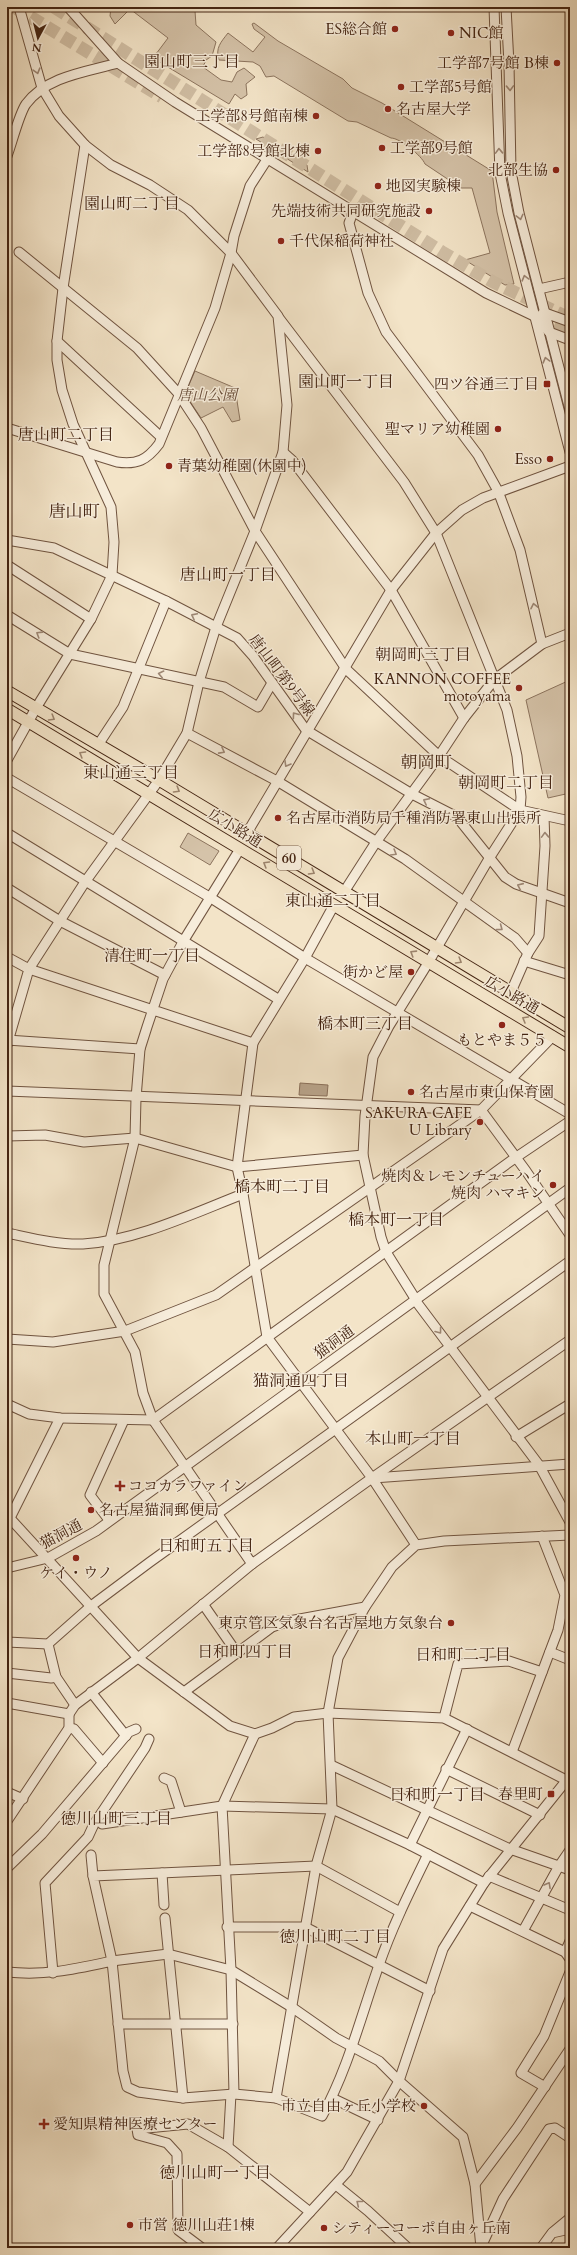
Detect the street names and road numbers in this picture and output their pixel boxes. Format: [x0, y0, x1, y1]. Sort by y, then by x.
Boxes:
street label: 唐山町第9号線 [245, 630, 319, 720]
street label: 広小路通 [204, 804, 266, 852]
road number: 60 [277, 846, 301, 870]
street label: 広小路通 [481, 971, 543, 1019]
street label: 猫洞通 [310, 1321, 358, 1363]
street label: 猫洞通 [36, 1515, 86, 1553]

